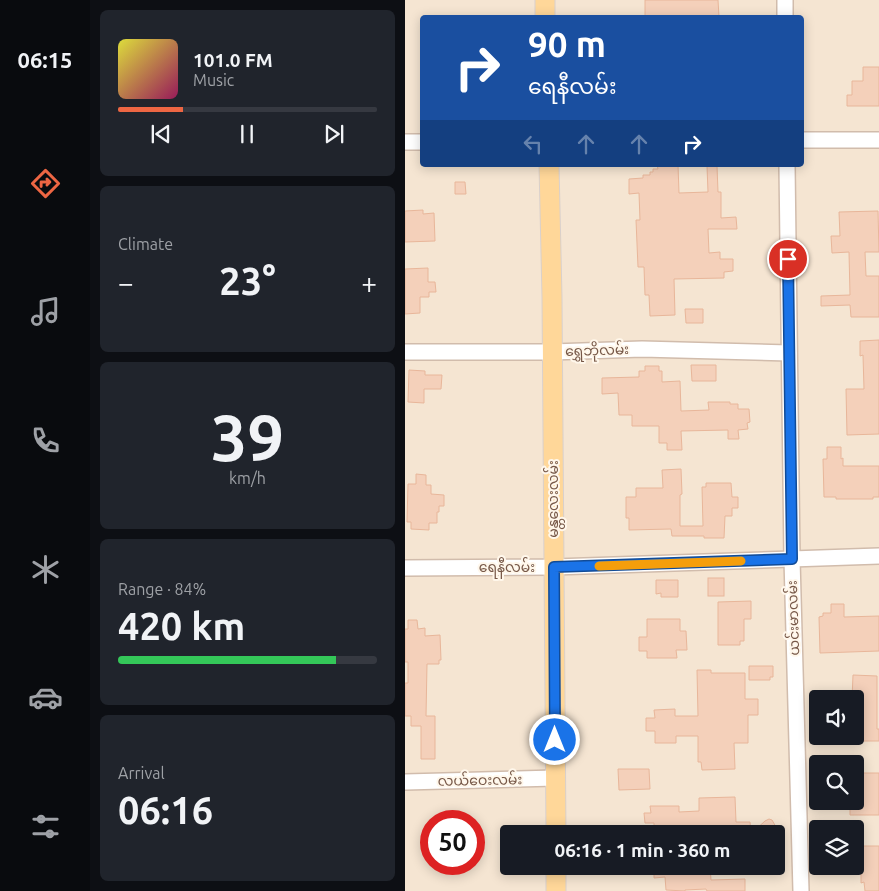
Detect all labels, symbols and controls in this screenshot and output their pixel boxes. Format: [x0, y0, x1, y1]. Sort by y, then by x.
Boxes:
text: 90 m [528, 24, 606, 64]
icon: right [445, 35, 510, 100]
text: 06:15 [17, 47, 73, 72]
text: 101.0 FM [193, 49, 273, 71]
text: Music [193, 71, 234, 89]
text: ရေနီလမ်း [528, 73, 617, 98]
icon: previous [147, 120, 175, 148]
icon: pause [233, 120, 261, 148]
icon: next [320, 120, 348, 148]
icon: left [519, 130, 547, 158]
icon: ahead [572, 130, 600, 158]
icon: ahead [625, 130, 653, 158]
icon: right [678, 130, 706, 158]
icon: directions [28, 166, 63, 201]
text: Climate [118, 235, 173, 253]
pin [767, 238, 809, 280]
icon: arrive [774, 245, 802, 273]
text: 23° [219, 260, 276, 302]
text: − [118, 267, 134, 298]
text: + [361, 267, 377, 298]
icon: music [28, 294, 63, 329]
street label: ရွှေဘိုလမ်း [565, 339, 629, 363]
text: 39 [211, 400, 284, 473]
icon: phone [28, 423, 63, 458]
street label: မန္တလေးလမ်း [543, 460, 565, 538]
text: km/h [229, 469, 266, 487]
icon: climate [28, 552, 63, 587]
street label: ရေနီလမ်း [479, 557, 535, 579]
text: Range · 84% [118, 580, 206, 598]
street label: ယင်းမာလမ်း [782, 580, 802, 656]
text: 420 km [118, 605, 245, 647]
icon: car [28, 680, 63, 715]
map controls [809, 690, 864, 875]
button: sound [809, 690, 864, 745]
position arrow [528, 713, 580, 765]
button: search [809, 755, 864, 810]
text: Arrival [118, 764, 165, 782]
street label: လယ်ဝေးလမ်း [438, 769, 522, 789]
text: 06:16 [118, 789, 213, 831]
icon: filters [28, 809, 63, 844]
speed limit sign: 50 [420, 810, 485, 875]
button: layers [809, 820, 864, 875]
text: 06:16 · 1 min · 360 m [555, 839, 730, 861]

